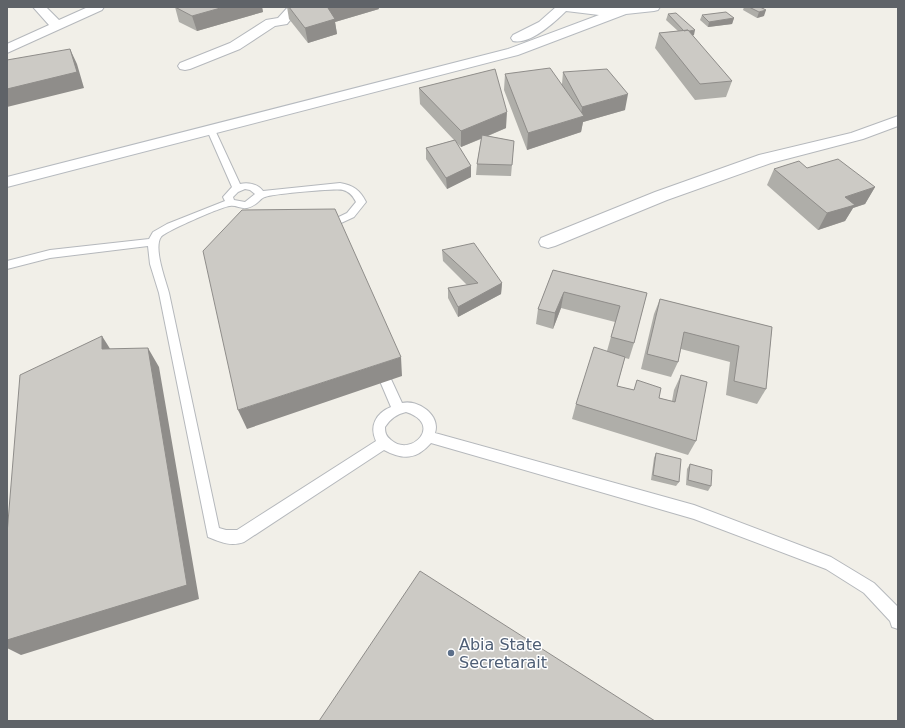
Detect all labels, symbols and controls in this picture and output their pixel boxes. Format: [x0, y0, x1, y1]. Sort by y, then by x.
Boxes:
place label: Abia State Secretarait [459, 635, 547, 672]
marker: Abia State Secretarait [446, 648, 456, 658]

